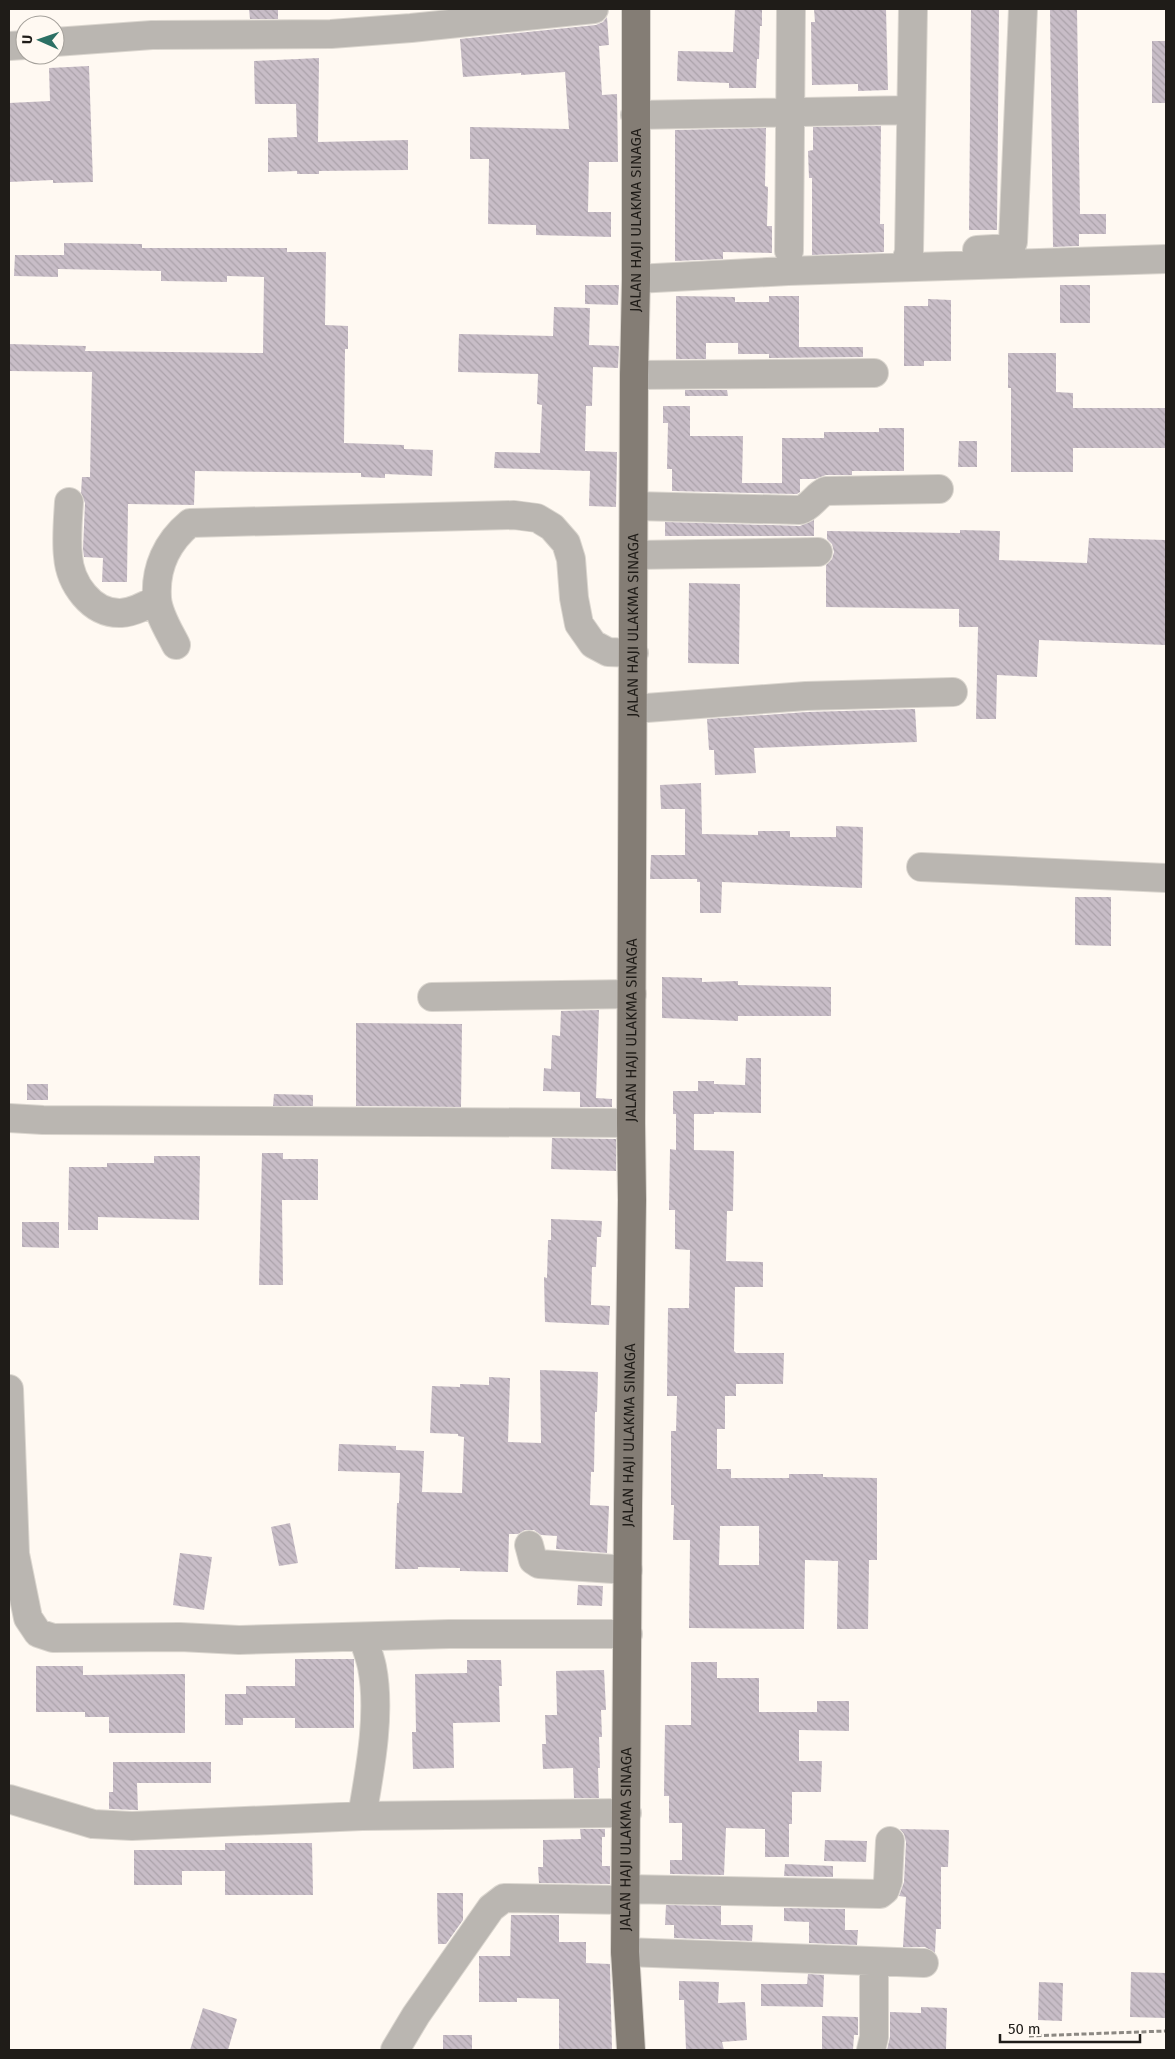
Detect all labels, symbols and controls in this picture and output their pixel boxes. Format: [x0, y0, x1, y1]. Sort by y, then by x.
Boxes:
north arrow [15, 15, 65, 65]
text: U [19, 35, 36, 44]
street label: JALAN HAJI ULAKMA SINAGA [626, 128, 645, 312]
street label: JALAN HAJI ULAKMA SINAGA [624, 533, 642, 717]
street label: JALAN HAJI ULAKMA SINAGA [622, 938, 641, 1122]
street label: JALAN HAJI ULAKMA SINAGA [619, 1343, 639, 1527]
street label: JALAN HAJI ULAKMA SINAGA [616, 1747, 635, 1931]
scale bar [1000, 2012, 1140, 2044]
text: 50 m [1008, 2020, 1041, 2038]

